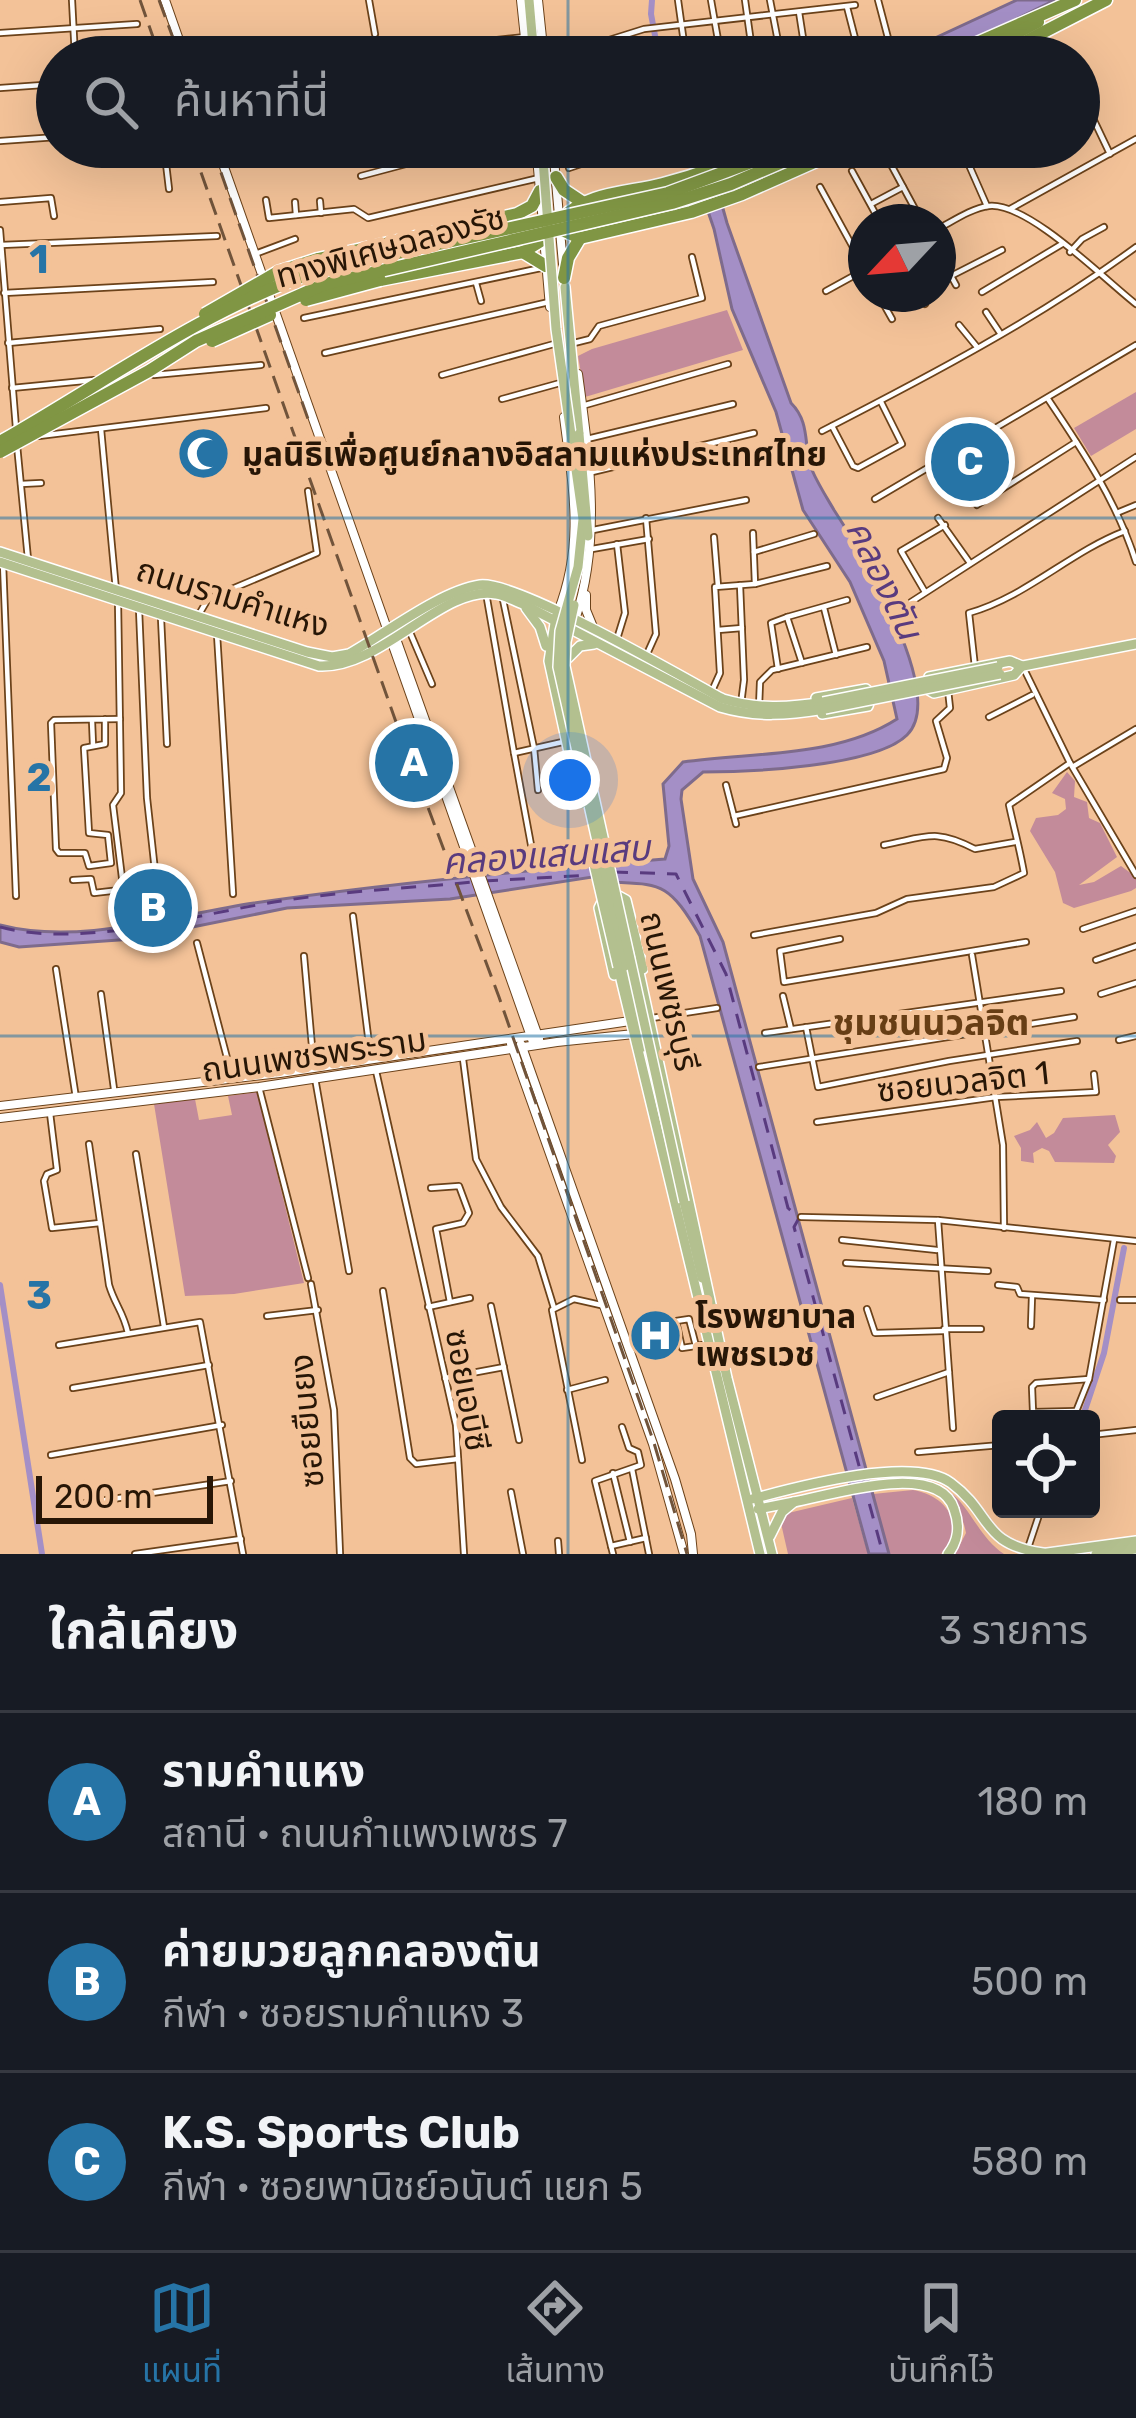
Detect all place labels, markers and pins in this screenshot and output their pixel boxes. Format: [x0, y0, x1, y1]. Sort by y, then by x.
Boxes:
pin: C [931, 417, 1009, 507]
mosque icon: มูลนิธิเพื่อศูนย์กลางอิสลามแห่งประเทศไทย [175, 426, 231, 482]
place label: มูลนิธิเพื่อศูนย์กลางอิสลามแห่งประเทศไทย [242, 431, 827, 475]
pin: A [375, 718, 453, 808]
pin: B [114, 863, 192, 953]
place label: โรงพยาบาล เพชรเวช [695, 1297, 856, 1374]
hospital icon: โรงพยาบาล เพชรเวช [628, 1307, 684, 1363]

